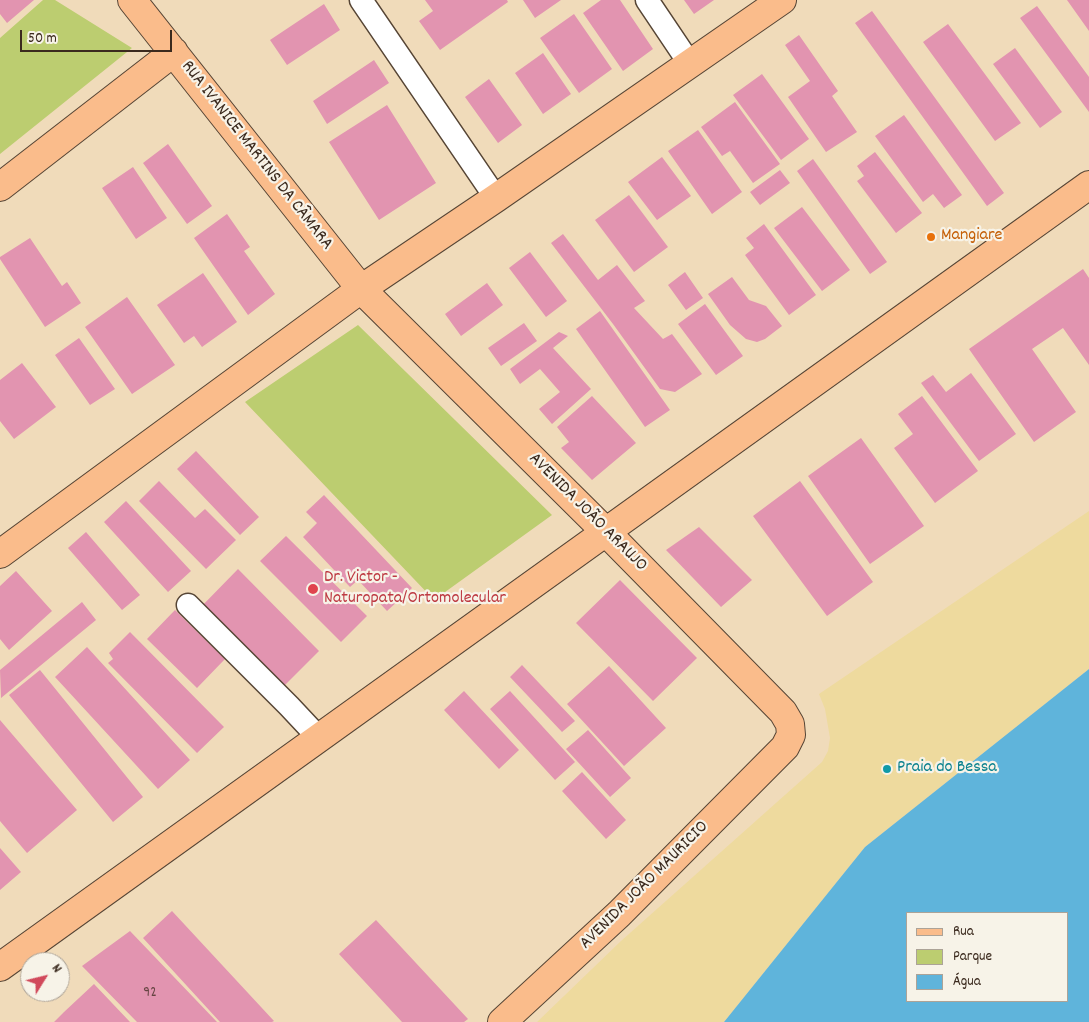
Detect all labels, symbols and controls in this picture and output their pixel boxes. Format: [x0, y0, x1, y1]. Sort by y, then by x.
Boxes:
scale bar [22, 20, 175, 52]
text: 50 m [28, 28, 57, 50]
street label: RUA IVANICE MARTINS DA CÂMARA [175, 57, 337, 255]
place label: Mangiare [941, 226, 1003, 248]
marker: Mangiare [925, 231, 937, 243]
street label: AVENIDA JOÃO ARAUJO [523, 449, 651, 577]
place label: Dr. Victor - Naturopata/Ortomolecular [324, 568, 506, 610]
marker: Dr. Victor - Naturopata/Ortomolecular [306, 582, 320, 596]
place label: Praia do Bessa [897, 758, 997, 780]
marker: Praia do Bessa [881, 763, 893, 775]
street label: AVENIDA JOÃO MAURICIO [576, 817, 714, 955]
legend [906, 912, 1069, 1002]
text: Rua [953, 921, 974, 943]
text: Parque [953, 946, 992, 968]
north arrow [20, 952, 70, 1002]
text: N [46, 960, 66, 977]
text: Água [953, 971, 981, 993]
house number: 92 [143, 985, 157, 1003]

